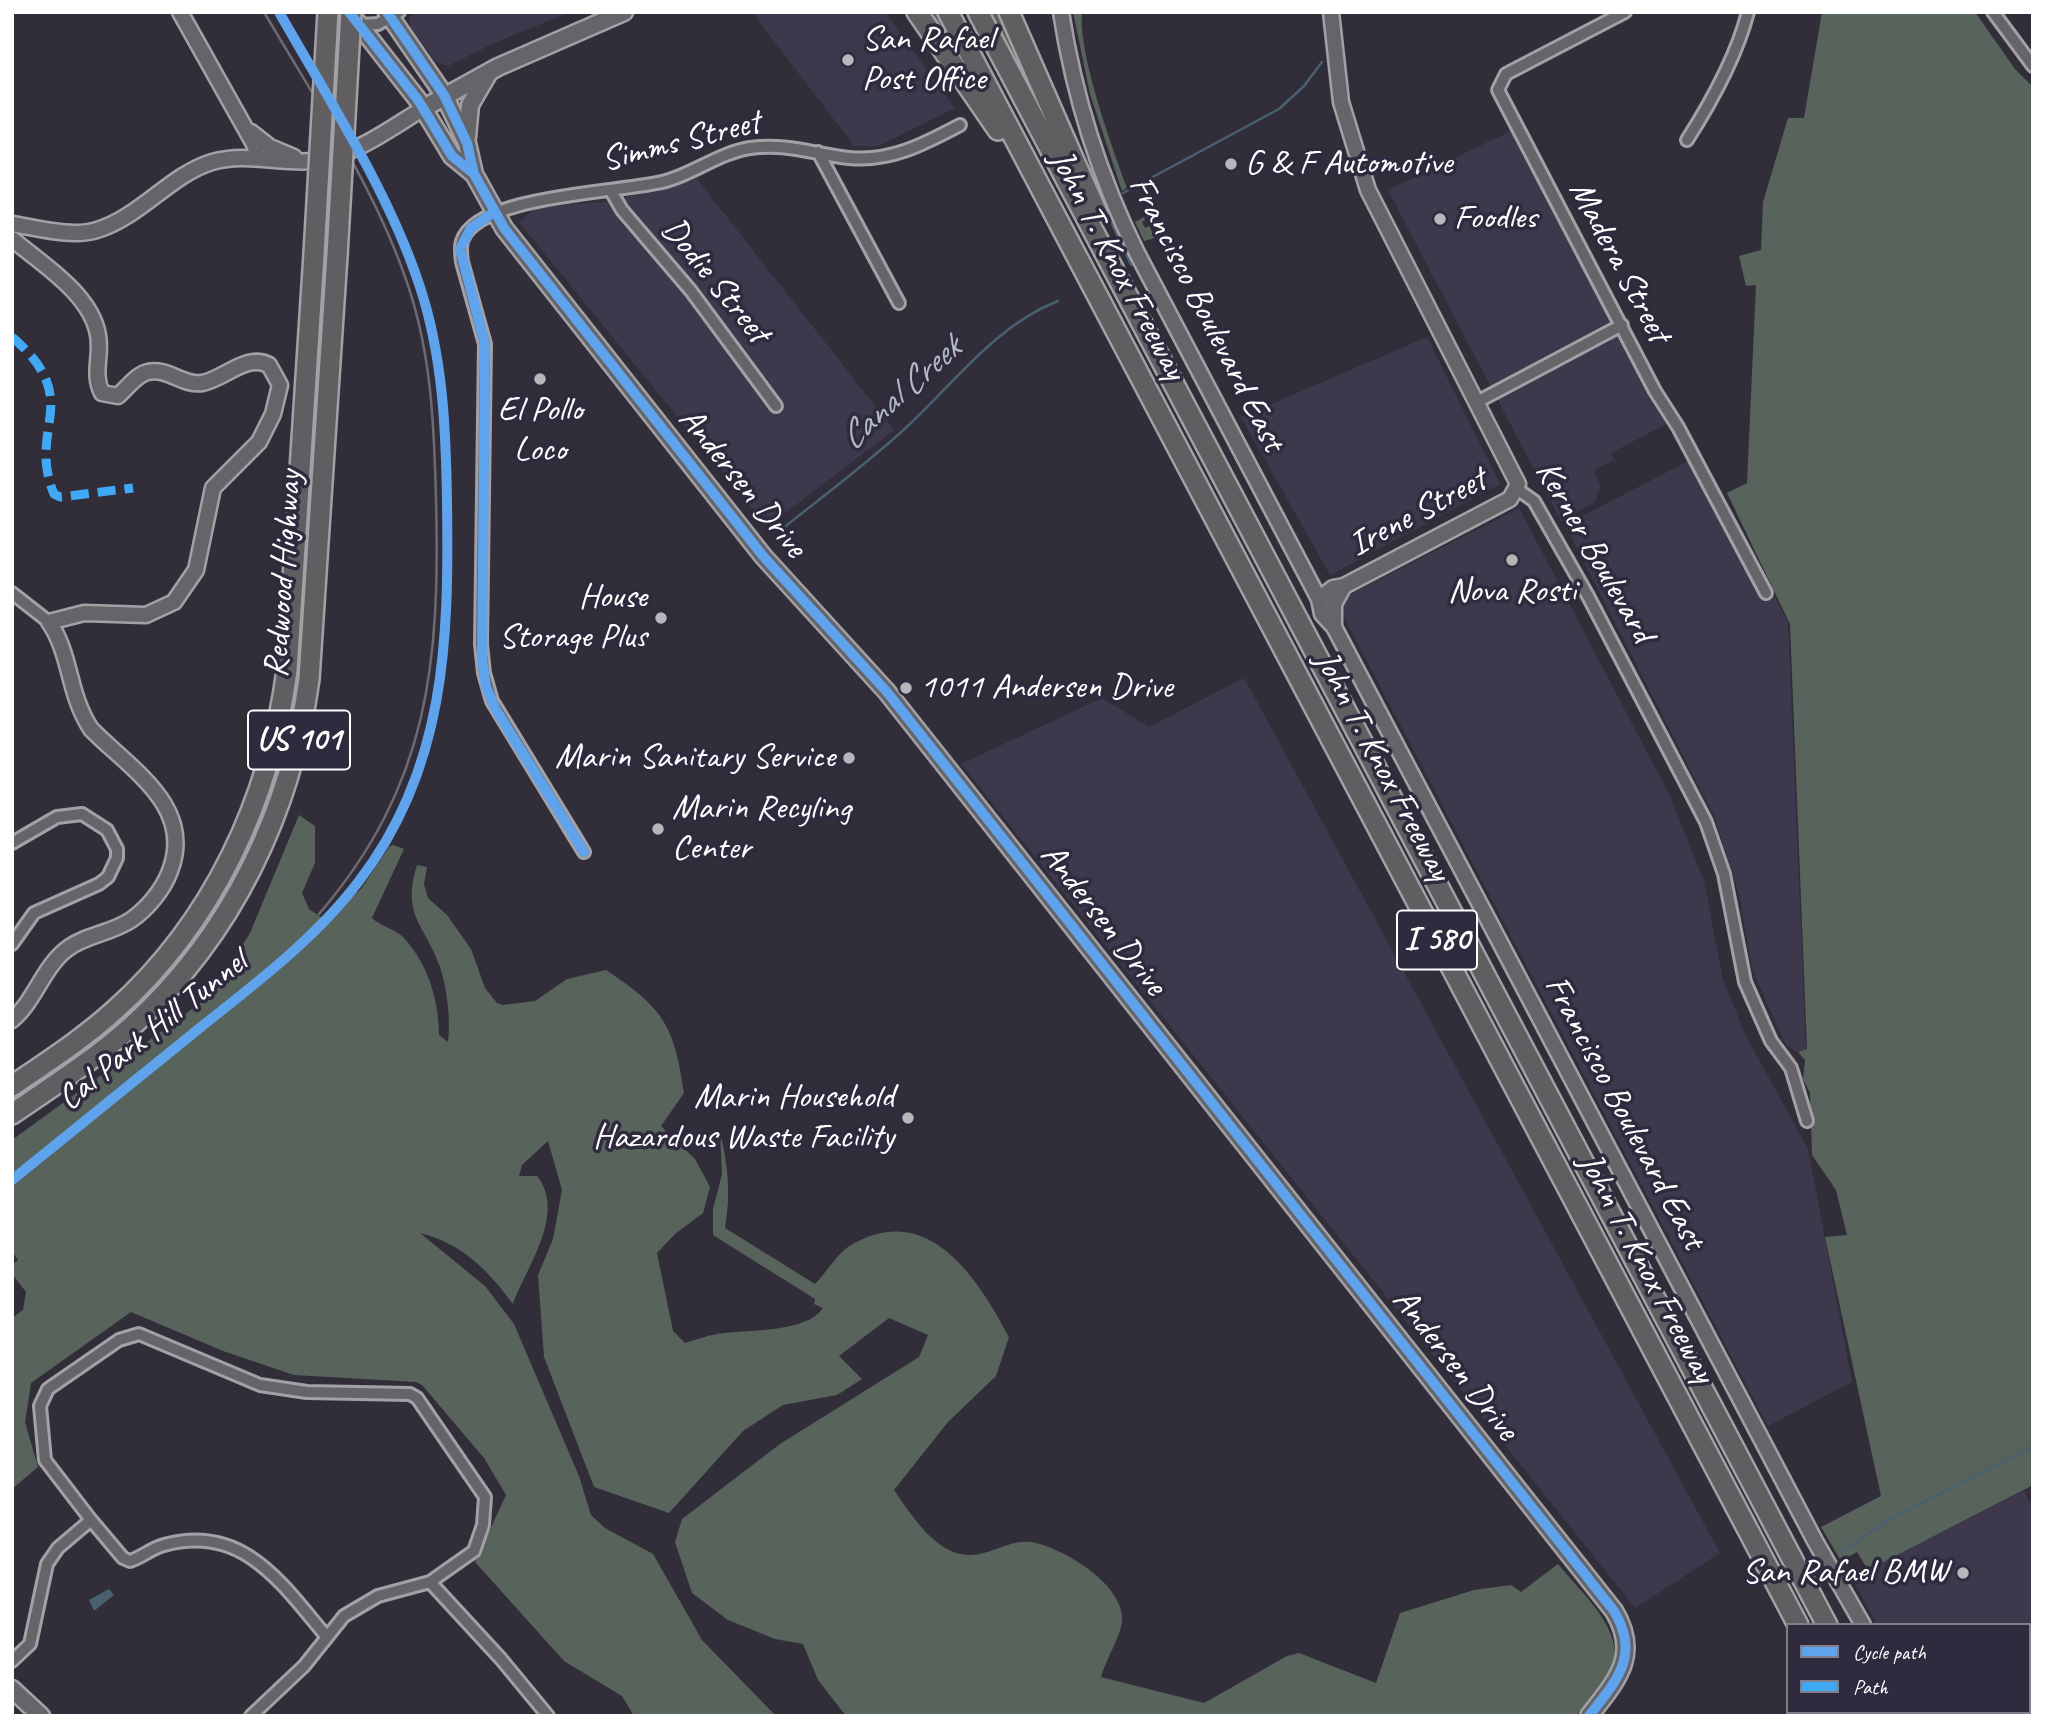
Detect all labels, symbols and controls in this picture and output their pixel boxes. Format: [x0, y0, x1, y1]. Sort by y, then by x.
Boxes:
place label: San Rafael Post Office [862, 19, 993, 101]
marker: San Rafael Post Office [840, 52, 856, 68]
street label: Simms Street [597, 102, 765, 182]
street label: John T. Knox Freeway [1039, 143, 1195, 387]
place label: G & F Automotive [1245, 143, 1452, 185]
marker: G & F Automotive [1223, 156, 1239, 172]
street label: Francisco Boulevard East [1118, 169, 1294, 459]
street label: Madera Street [1559, 174, 1679, 350]
place label: Foodles [1454, 198, 1537, 240]
street label: Dodie Street [652, 210, 778, 352]
marker: Foodles [1432, 211, 1448, 227]
water label: Canal Creek [831, 328, 971, 460]
marker: El Pollo Loco [532, 371, 548, 387]
place label: El Pollo Loco [498, 390, 582, 472]
street label: Andersen Drive [669, 399, 815, 567]
street label: Kerner Boulevard [1525, 454, 1663, 650]
street label: Irene Street [1342, 459, 1494, 567]
street label: Redwood Highway [256, 469, 312, 679]
marker: Nova Rosti [1504, 552, 1520, 568]
place label: Nova Rosti [1448, 571, 1576, 613]
place label: House Storage Plus [499, 577, 647, 659]
marker: House Storage Plus [653, 610, 669, 626]
street label: John T. Knox Freeway [1304, 644, 1460, 888]
place label: 1011 Andersen Drive [920, 667, 1173, 709]
marker: 1011 Andersen Drive [898, 680, 914, 696]
road number: US 101 [248, 710, 350, 769]
place label: Marin Sanitary Service [555, 737, 835, 779]
marker: Marin Sanitary Service [841, 750, 857, 766]
place label: Marin Recyling Center [672, 788, 851, 870]
marker: Marin Recyling Center [650, 821, 666, 837]
street label: Andersen Drive [1031, 836, 1175, 1004]
road number: I 580 [1397, 910, 1477, 970]
street label: Cal Park Hill Tunnel [50, 942, 256, 1120]
street label: Francisco Boulevard East [1534, 969, 1714, 1257]
place label: Marin Household Hazardous Waste Facility [593, 1077, 894, 1159]
marker: Marin Household Hazardous Waste Facility [900, 1110, 916, 1126]
street label: John T. Knox Freeway [1568, 1146, 1724, 1390]
street label: Andersen Drive [1383, 1281, 1527, 1449]
place label: San Rafael BMW [1742, 1552, 1949, 1594]
marker: San Rafael BMW [1955, 1565, 1971, 1581]
legend [1786, 1623, 2031, 1714]
text: Cycle path [1853, 1639, 1926, 1665]
text: Path [1853, 1674, 1888, 1700]

